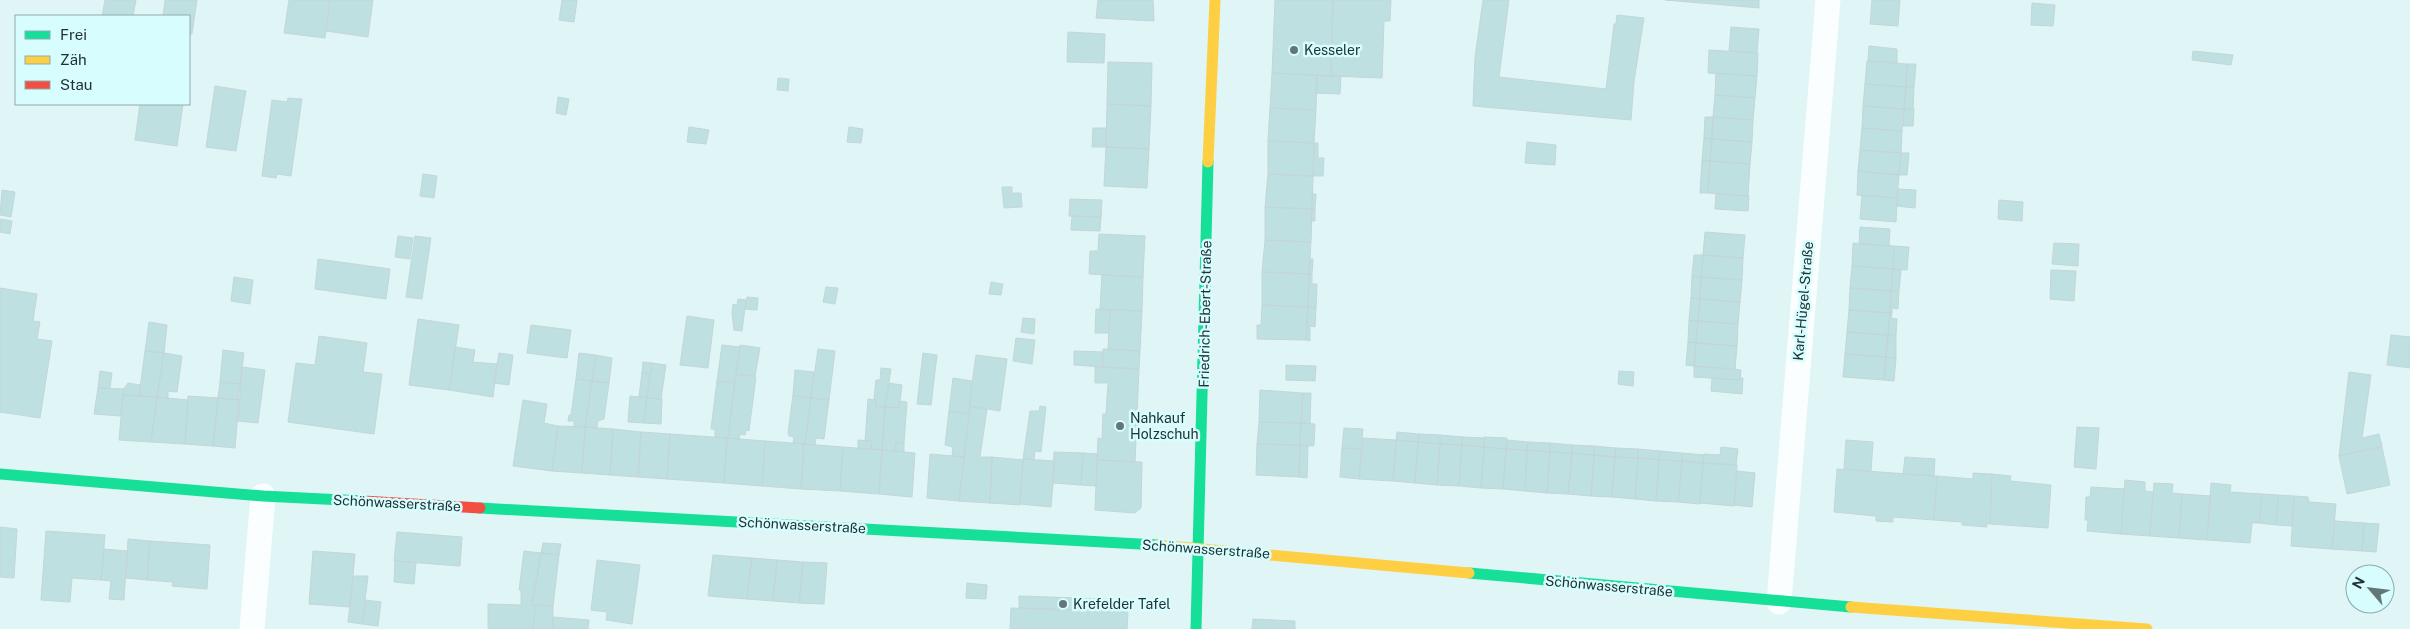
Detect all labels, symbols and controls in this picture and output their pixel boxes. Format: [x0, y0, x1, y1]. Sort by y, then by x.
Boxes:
legend [15, 15, 190, 105]
text: Frei [60, 26, 87, 43]
place label: Kesseler [1304, 42, 1360, 58]
marker: Kesseler [1288, 44, 1300, 56]
text: Zäh [60, 51, 87, 68]
text: Stau [60, 76, 93, 93]
street label: Friedrich-Ebert-Straße [1196, 240, 1214, 388]
street label: Karl-Hügel-Straße [1790, 241, 1816, 361]
place label: Nahkauf Holzschuh [1130, 410, 1199, 442]
marker: Nahkauf Holzschuh [1114, 420, 1126, 432]
street label: Schönwasserstraße [333, 492, 461, 514]
street label: Schönwasserstraße [738, 514, 866, 536]
street label: Schönwasserstraße [1142, 537, 1271, 561]
north arrow [2345, 564, 2395, 614]
street label: Schönwasserstraße [1544, 572, 1674, 600]
text: N [2349, 574, 2368, 591]
place label: Krefelder Tafel [1073, 596, 1171, 612]
marker: Krefelder Tafel [1057, 598, 1069, 610]

